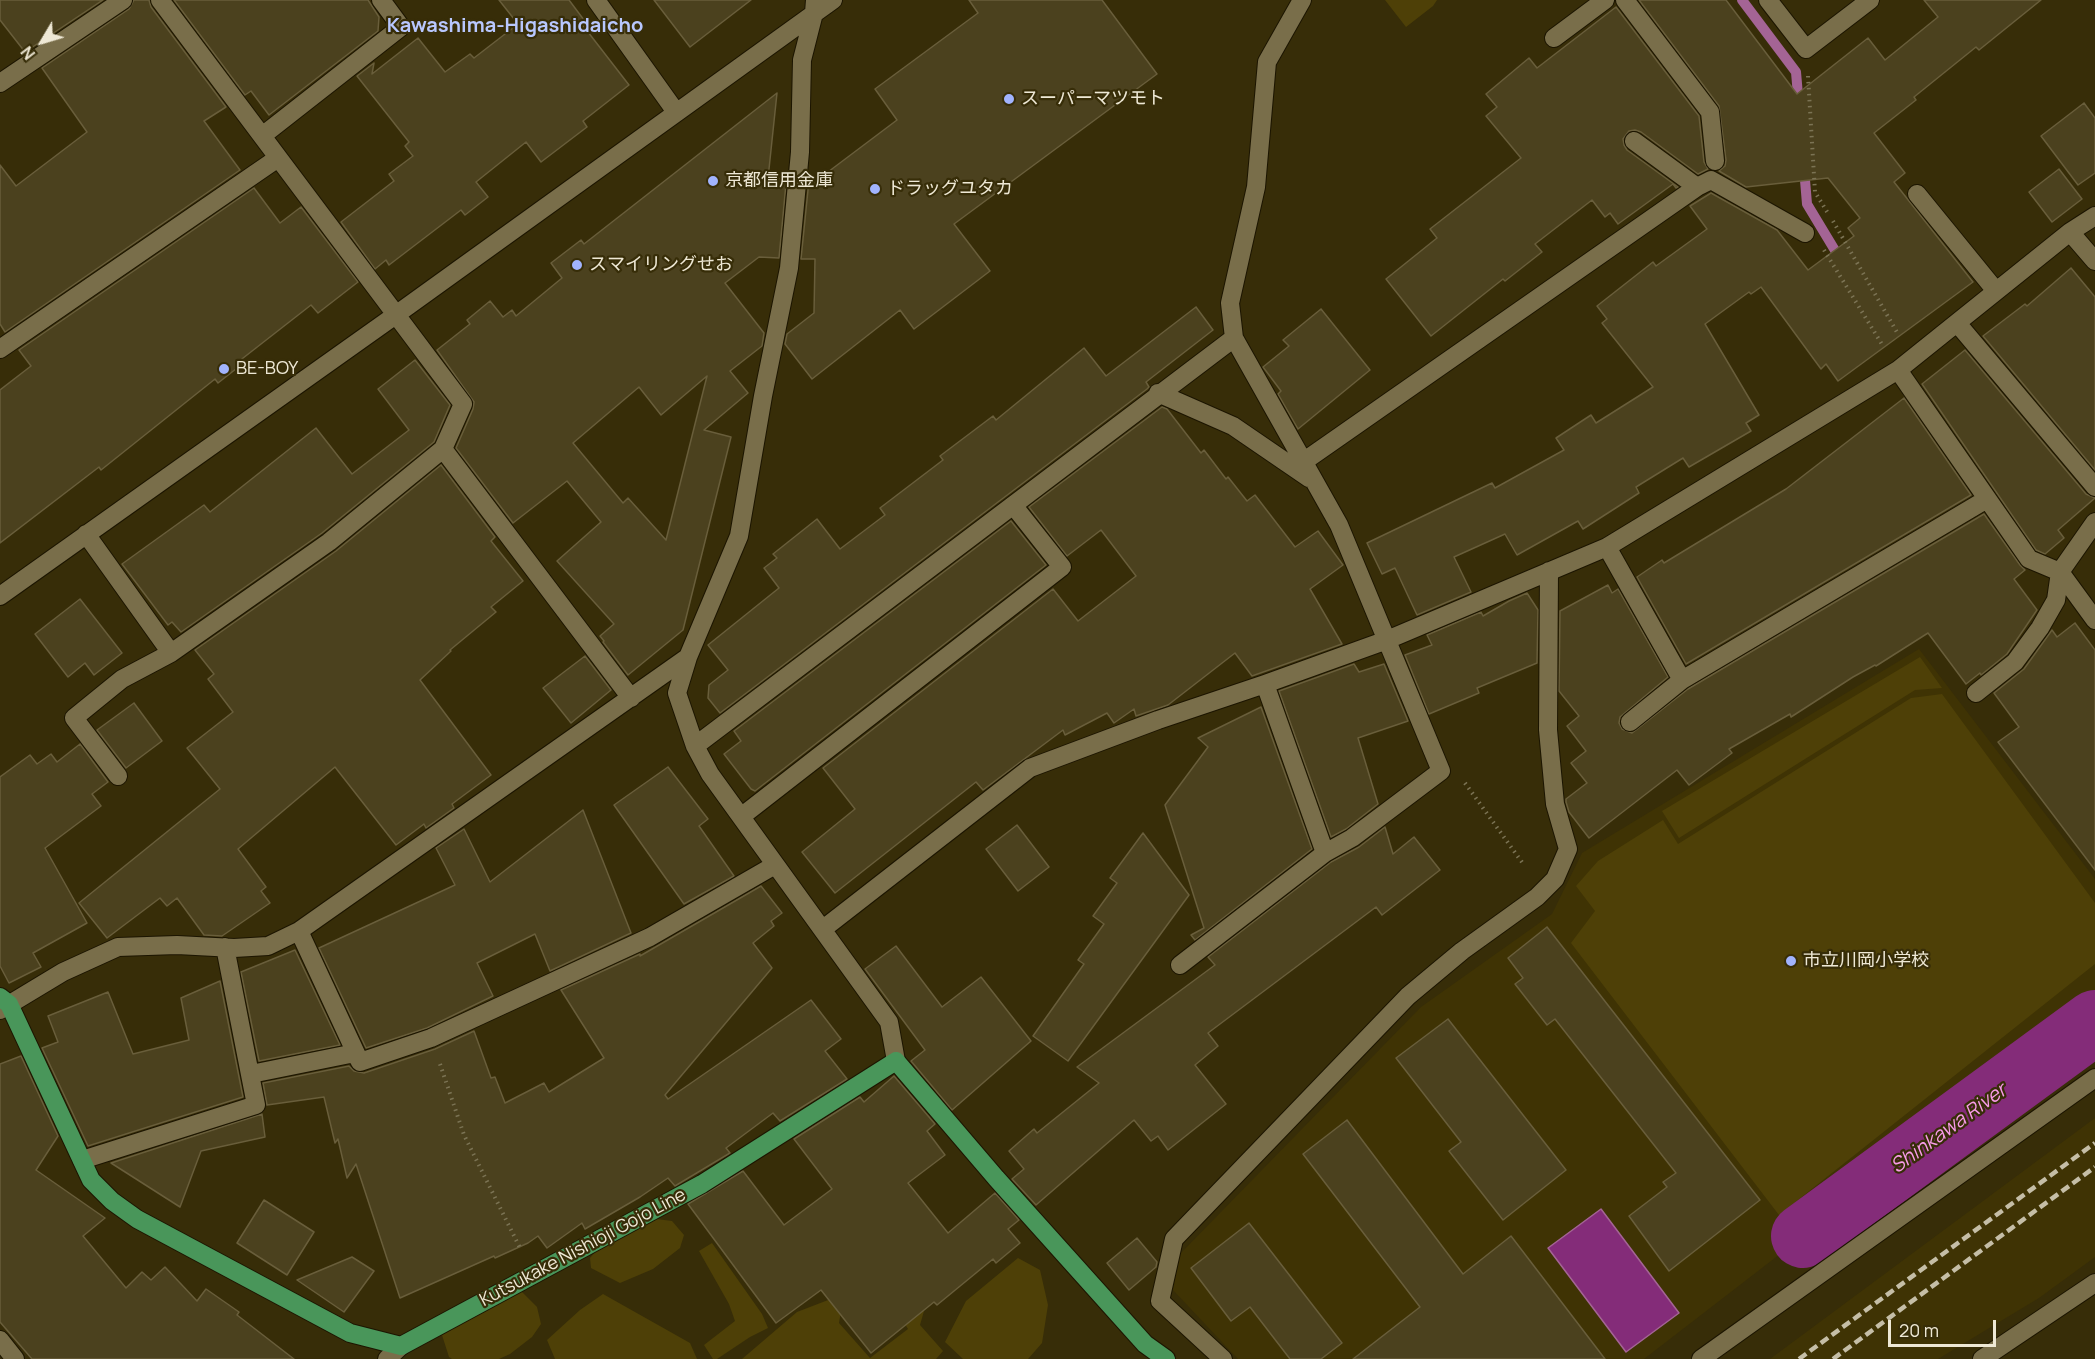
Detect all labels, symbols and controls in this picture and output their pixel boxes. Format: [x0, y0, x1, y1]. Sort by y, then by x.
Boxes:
north arrow [12, 12, 72, 72]
district label: Kawashima-Higashidaicho [387, 14, 643, 38]
text: N [16, 42, 40, 64]
place label: スーパーマツモト [1021, 88, 1165, 110]
marker: スーパーマツモト [1002, 92, 1016, 106]
place label: 京都信用金庫 [725, 170, 833, 192]
marker: 京都信用金庫 [706, 174, 720, 188]
place label: ドラッグユタカ [887, 178, 1013, 200]
marker: ドラッグユタカ [868, 182, 882, 196]
place label: スマイリングせお [589, 254, 733, 276]
marker: スマイリングせお [570, 258, 584, 272]
place label: BE-BOY [236, 358, 298, 380]
marker: BE-BOY [217, 362, 231, 376]
place label: 市立川岡小学校 [1803, 950, 1929, 972]
marker: 市立川岡小学校 [1784, 954, 1798, 968]
water label: Shinkawa River [1886, 1079, 2012, 1179]
street label: Kutsukake Nishioji Gojo Line [476, 1184, 690, 1312]
scale bar [1891, 1308, 1999, 1346]
text: 20 m [1899, 1318, 1939, 1342]

